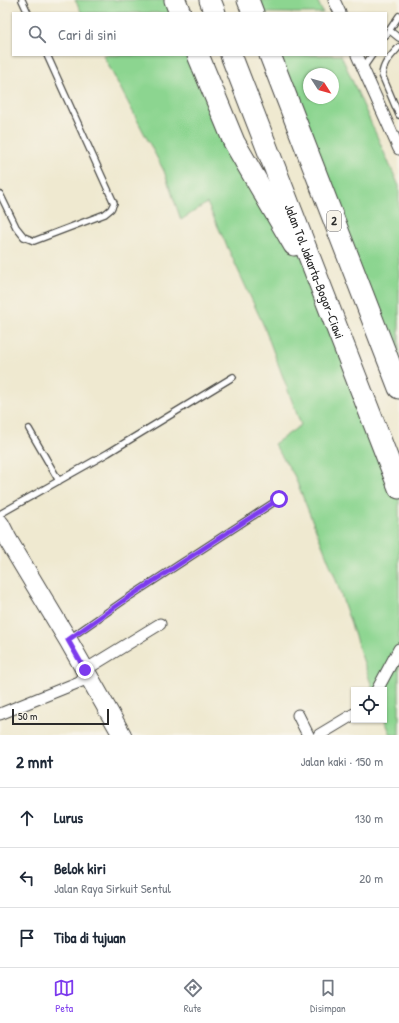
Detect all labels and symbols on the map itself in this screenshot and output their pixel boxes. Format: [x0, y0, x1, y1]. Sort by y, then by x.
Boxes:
north arrow [303, 68, 339, 104]
street label: Jalan Tol Jakarta–Bogor–Ciawi [281, 201, 349, 341]
road number: 2 [327, 211, 341, 231]
route start [270, 490, 288, 508]
route end [76, 661, 94, 679]
scale bar [12, 707, 109, 726]

